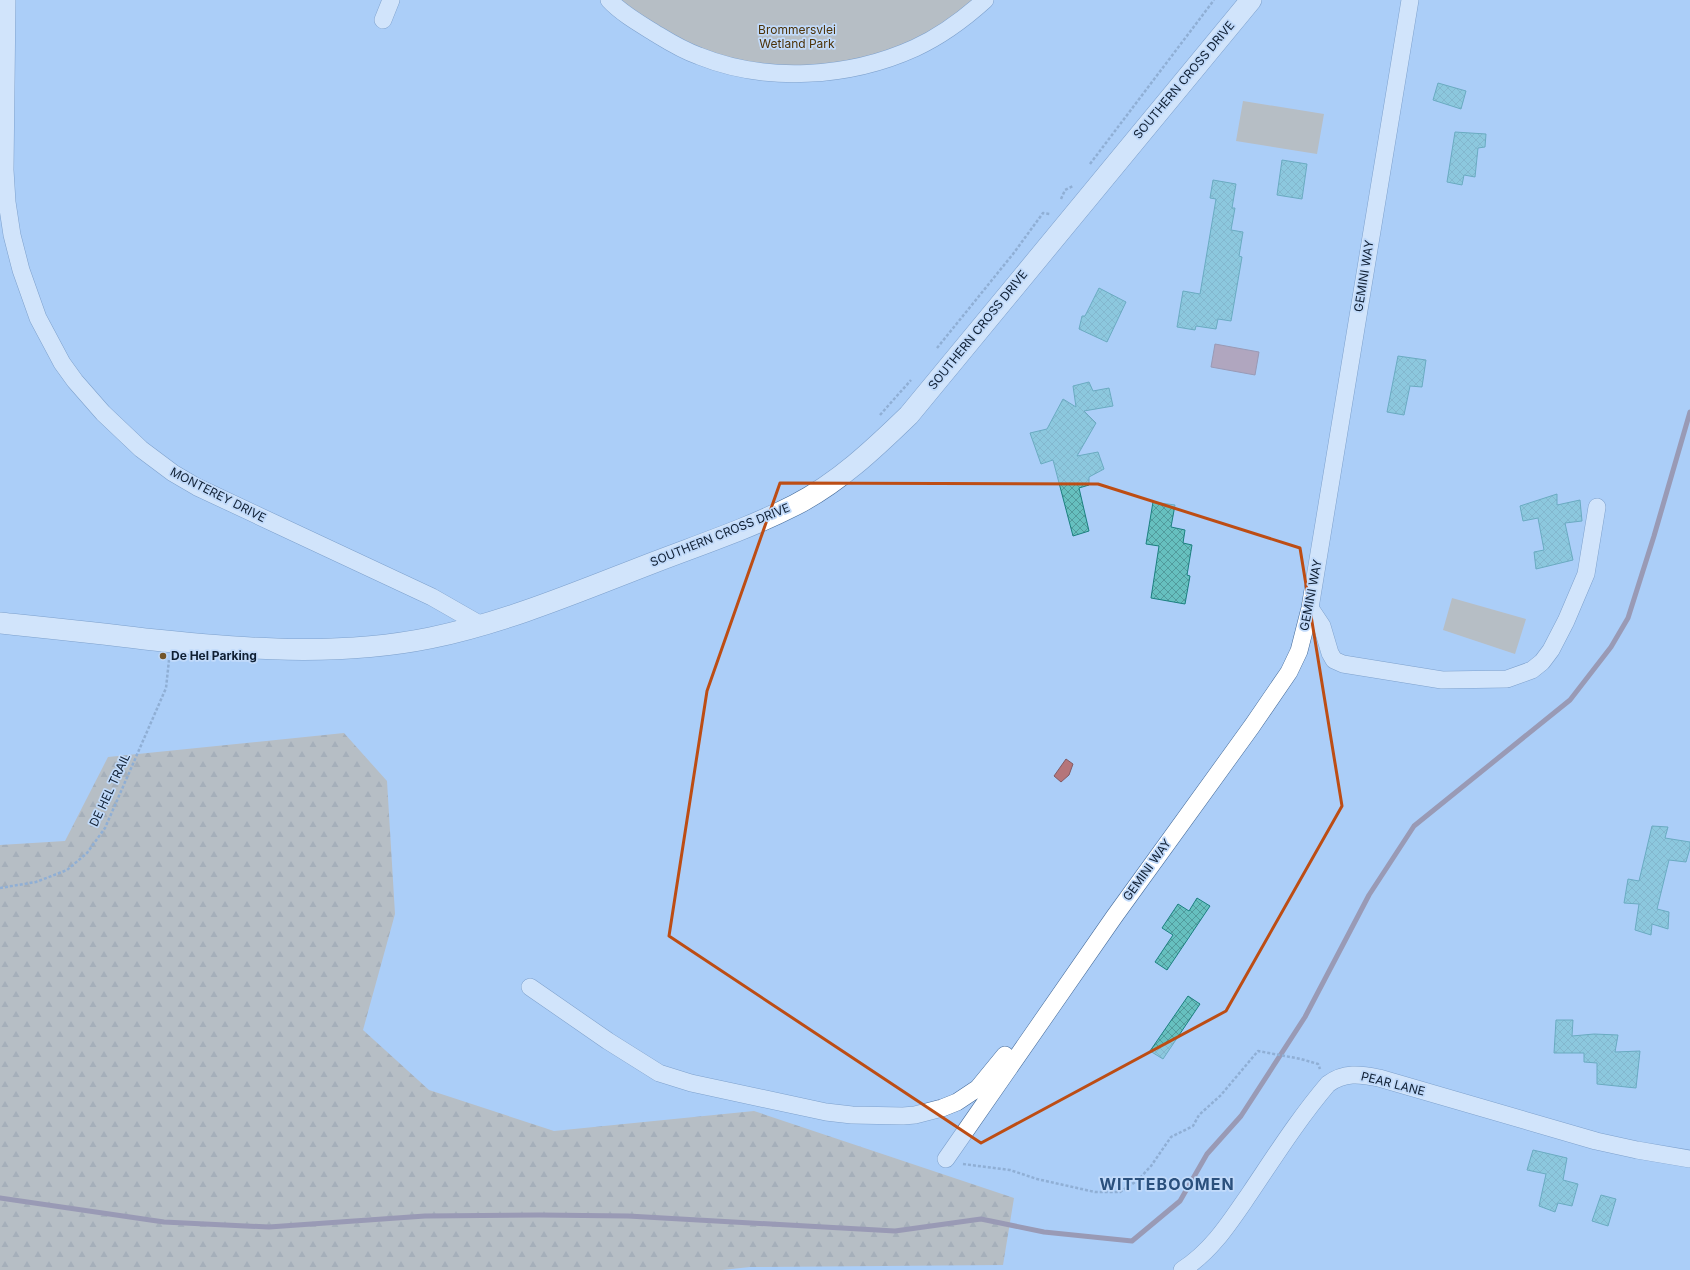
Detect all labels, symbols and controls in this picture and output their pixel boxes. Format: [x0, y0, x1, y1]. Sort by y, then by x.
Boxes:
street label: SOUTHERN CROSS DRIVE [1130, 18, 1237, 142]
park label: Brommersvlei Wetland Park [758, 22, 836, 51]
street label: GEMINI WAY [1350, 239, 1377, 313]
street label: SOUTHERN CROSS DRIVE [925, 267, 1030, 392]
street label: MONTEREY DRIVE [168, 464, 269, 525]
street label: SOUTHERN CROSS DRIVE [648, 500, 792, 569]
street label: GEMINI WAY [1296, 558, 1325, 632]
place label: De Hel Parking [171, 648, 257, 663]
marker: De Hel Parking [158, 651, 168, 661]
street label: DE HEL TRAIL [86, 750, 133, 829]
street label: GEMINI WAY [1119, 836, 1174, 903]
street label: PEAR LANE [1359, 1068, 1427, 1099]
district label: WITTEBOOMEN [1099, 1174, 1235, 1194]

